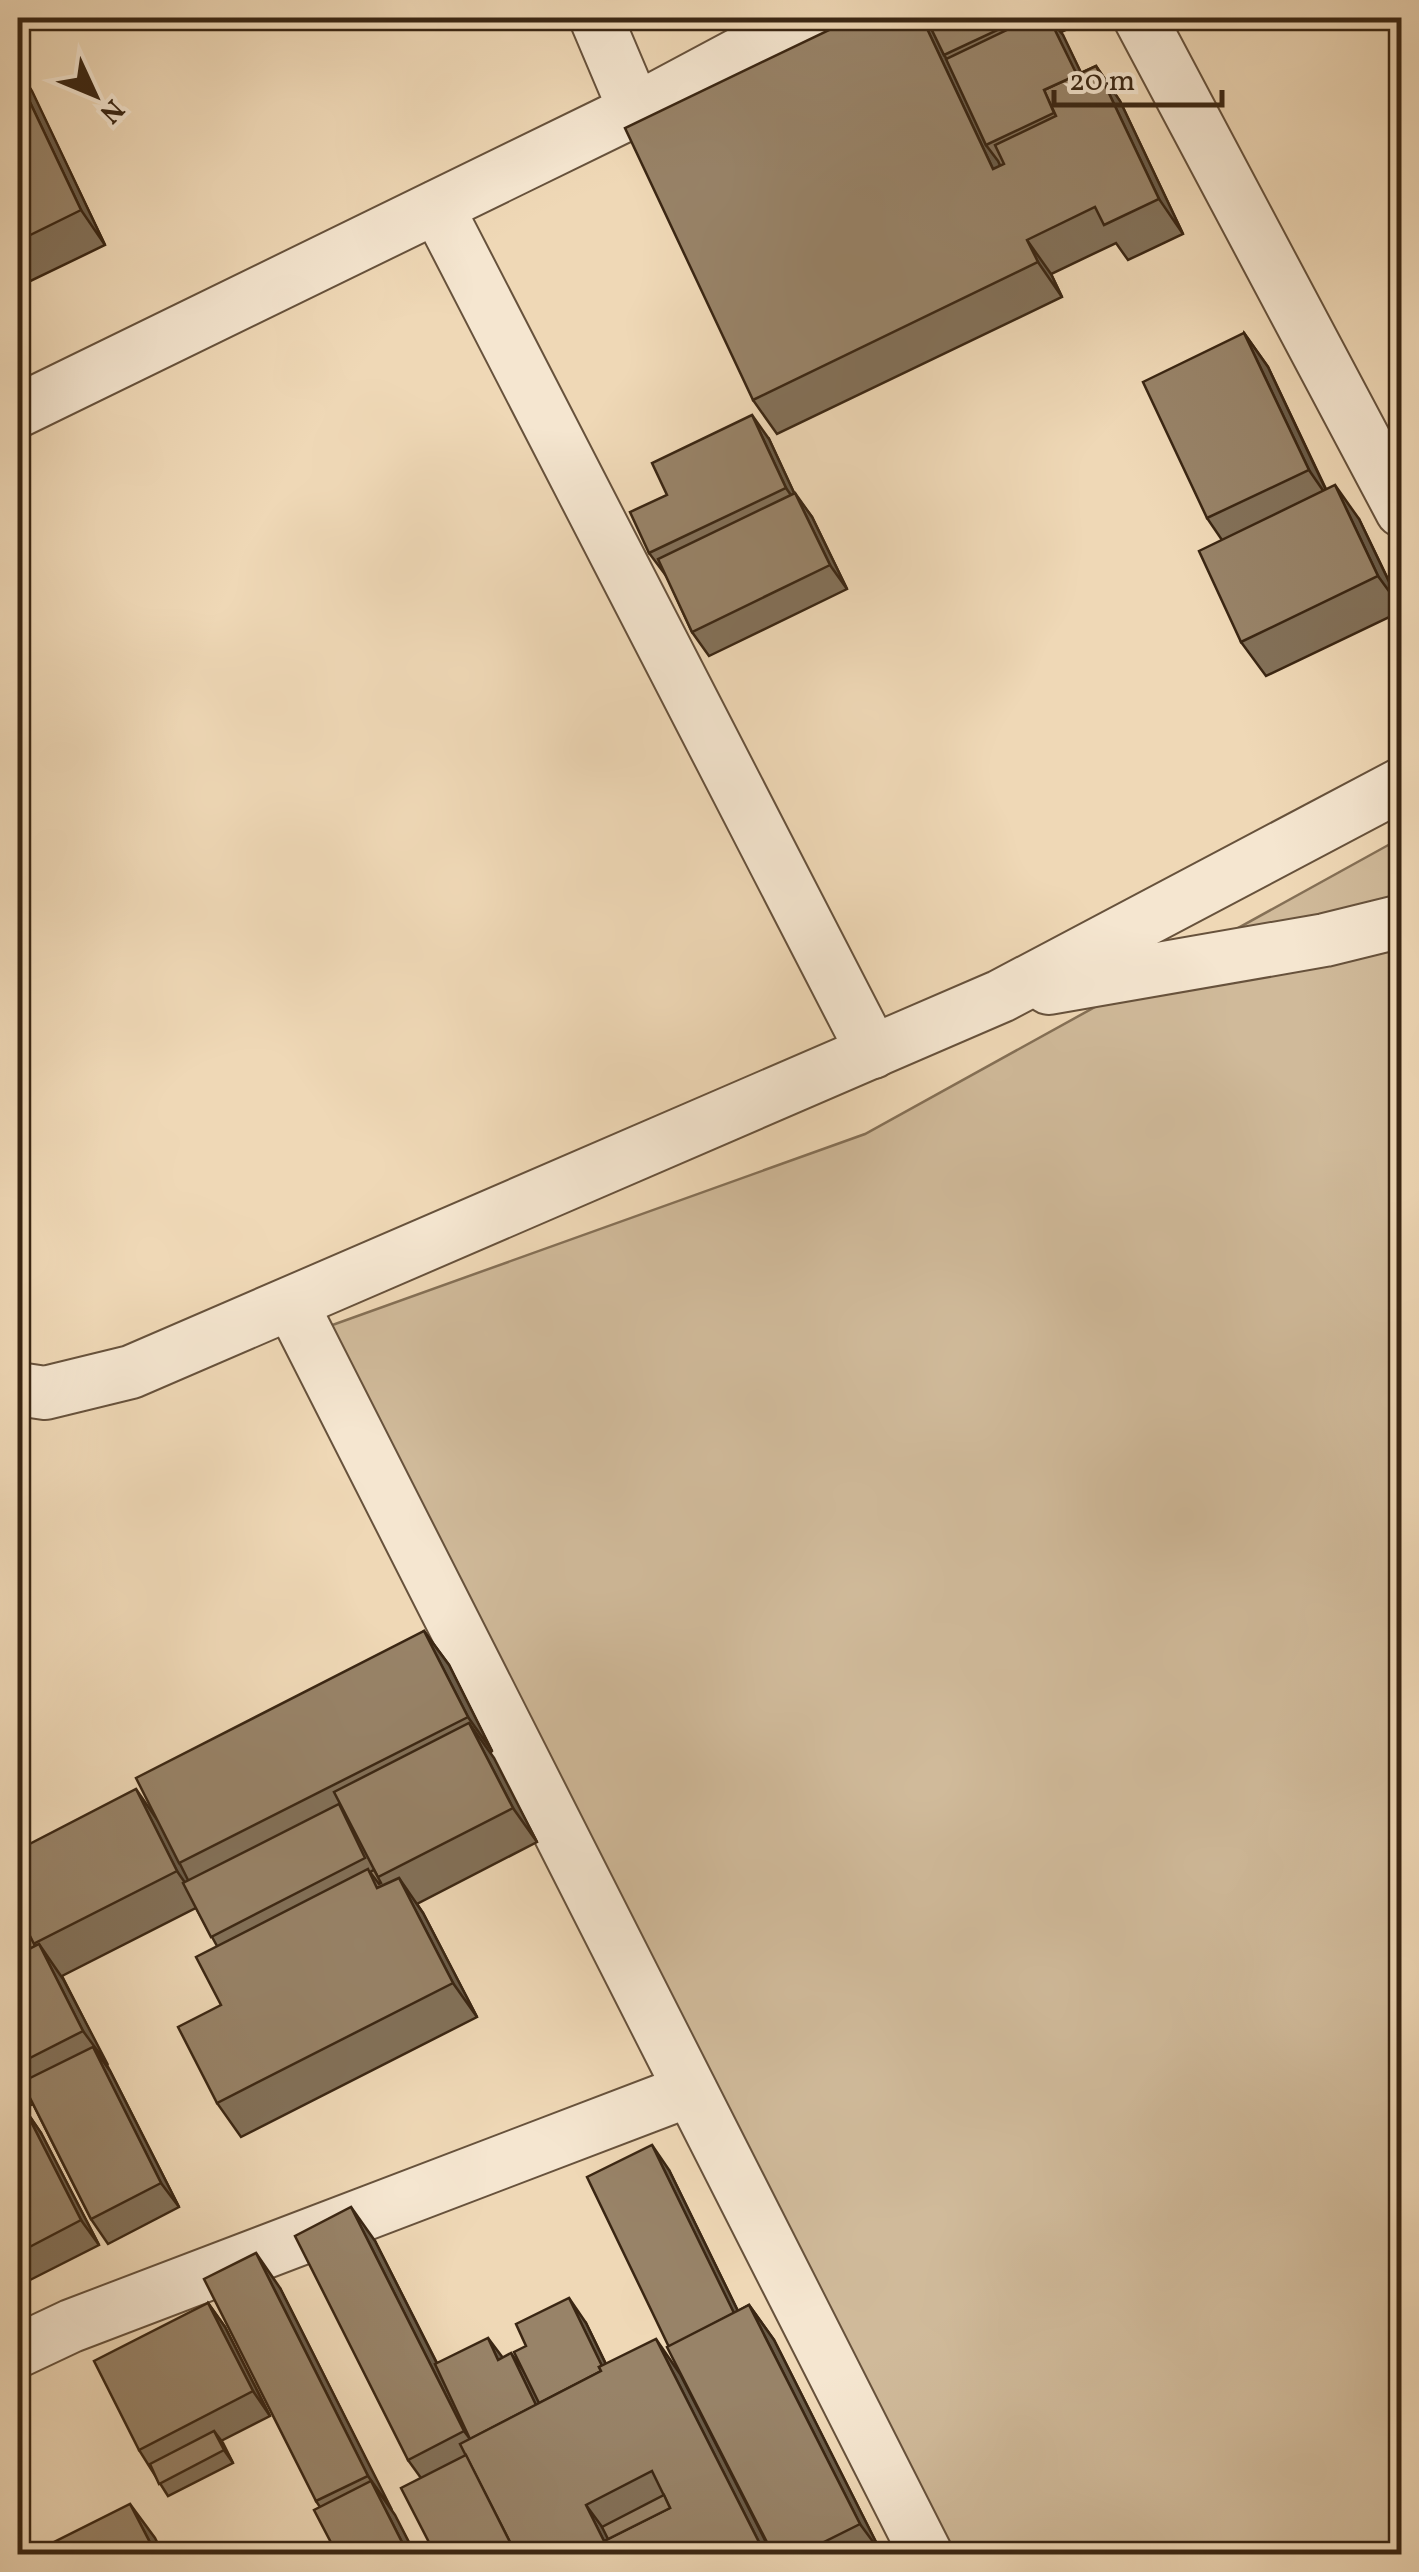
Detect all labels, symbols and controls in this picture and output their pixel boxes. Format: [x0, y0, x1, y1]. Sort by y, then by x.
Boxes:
north arrow [45, 45, 145, 145]
scale bar [1054, 45, 1222, 107]
text: 20 m [1069, 61, 1135, 103]
text: N [90, 90, 132, 131]

